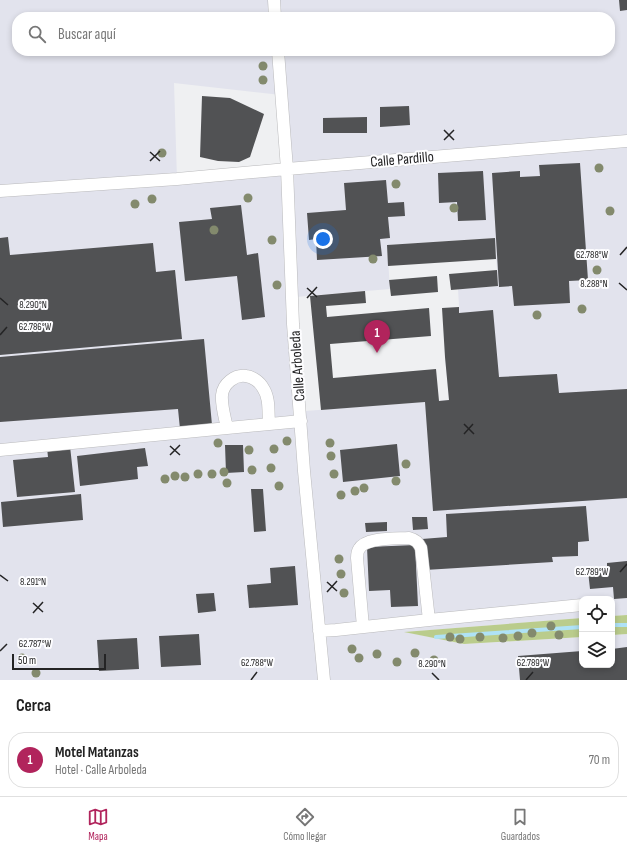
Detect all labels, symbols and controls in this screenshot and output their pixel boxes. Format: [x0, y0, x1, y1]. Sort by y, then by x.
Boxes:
search box [12, 12, 615, 56]
icon: search [26, 23, 48, 45]
text: Buscar aquí [58, 25, 116, 44]
street label: Calle Pardillo [370, 147, 435, 172]
your location [313, 229, 333, 249]
text: 62.788°W [576, 249, 609, 261]
text: 8.288°N [580, 278, 608, 290]
text: 8.290°N [19, 299, 47, 311]
pin: 1 [364, 320, 390, 353]
text: 62.786°W [19, 321, 52, 333]
street label: Calle Arboleda [286, 330, 309, 402]
text: 62.789°W [576, 566, 609, 578]
text: 8.291°N [20, 576, 46, 588]
map controls [579, 596, 615, 668]
button: locate [579, 596, 615, 632]
button: layers [579, 632, 615, 668]
text: 62.787°W [19, 638, 52, 650]
scale bar [12, 652, 106, 671]
text: 50 m [18, 654, 36, 667]
text: 62.788°W [241, 657, 274, 669]
text: 62.789°W [517, 657, 550, 669]
text: 8.290°N [418, 658, 446, 670]
text: Cerca [16, 696, 51, 716]
text: Motel Matanzas [55, 743, 139, 762]
text: 1 [27, 752, 33, 768]
text: 70 m [589, 752, 610, 768]
text: Hotel · Calle Arboleda [55, 762, 147, 778]
tab: Mapa [87, 806, 109, 843]
tab: Cómo llegar [283, 806, 327, 843]
tab: Guardados [501, 806, 540, 843]

